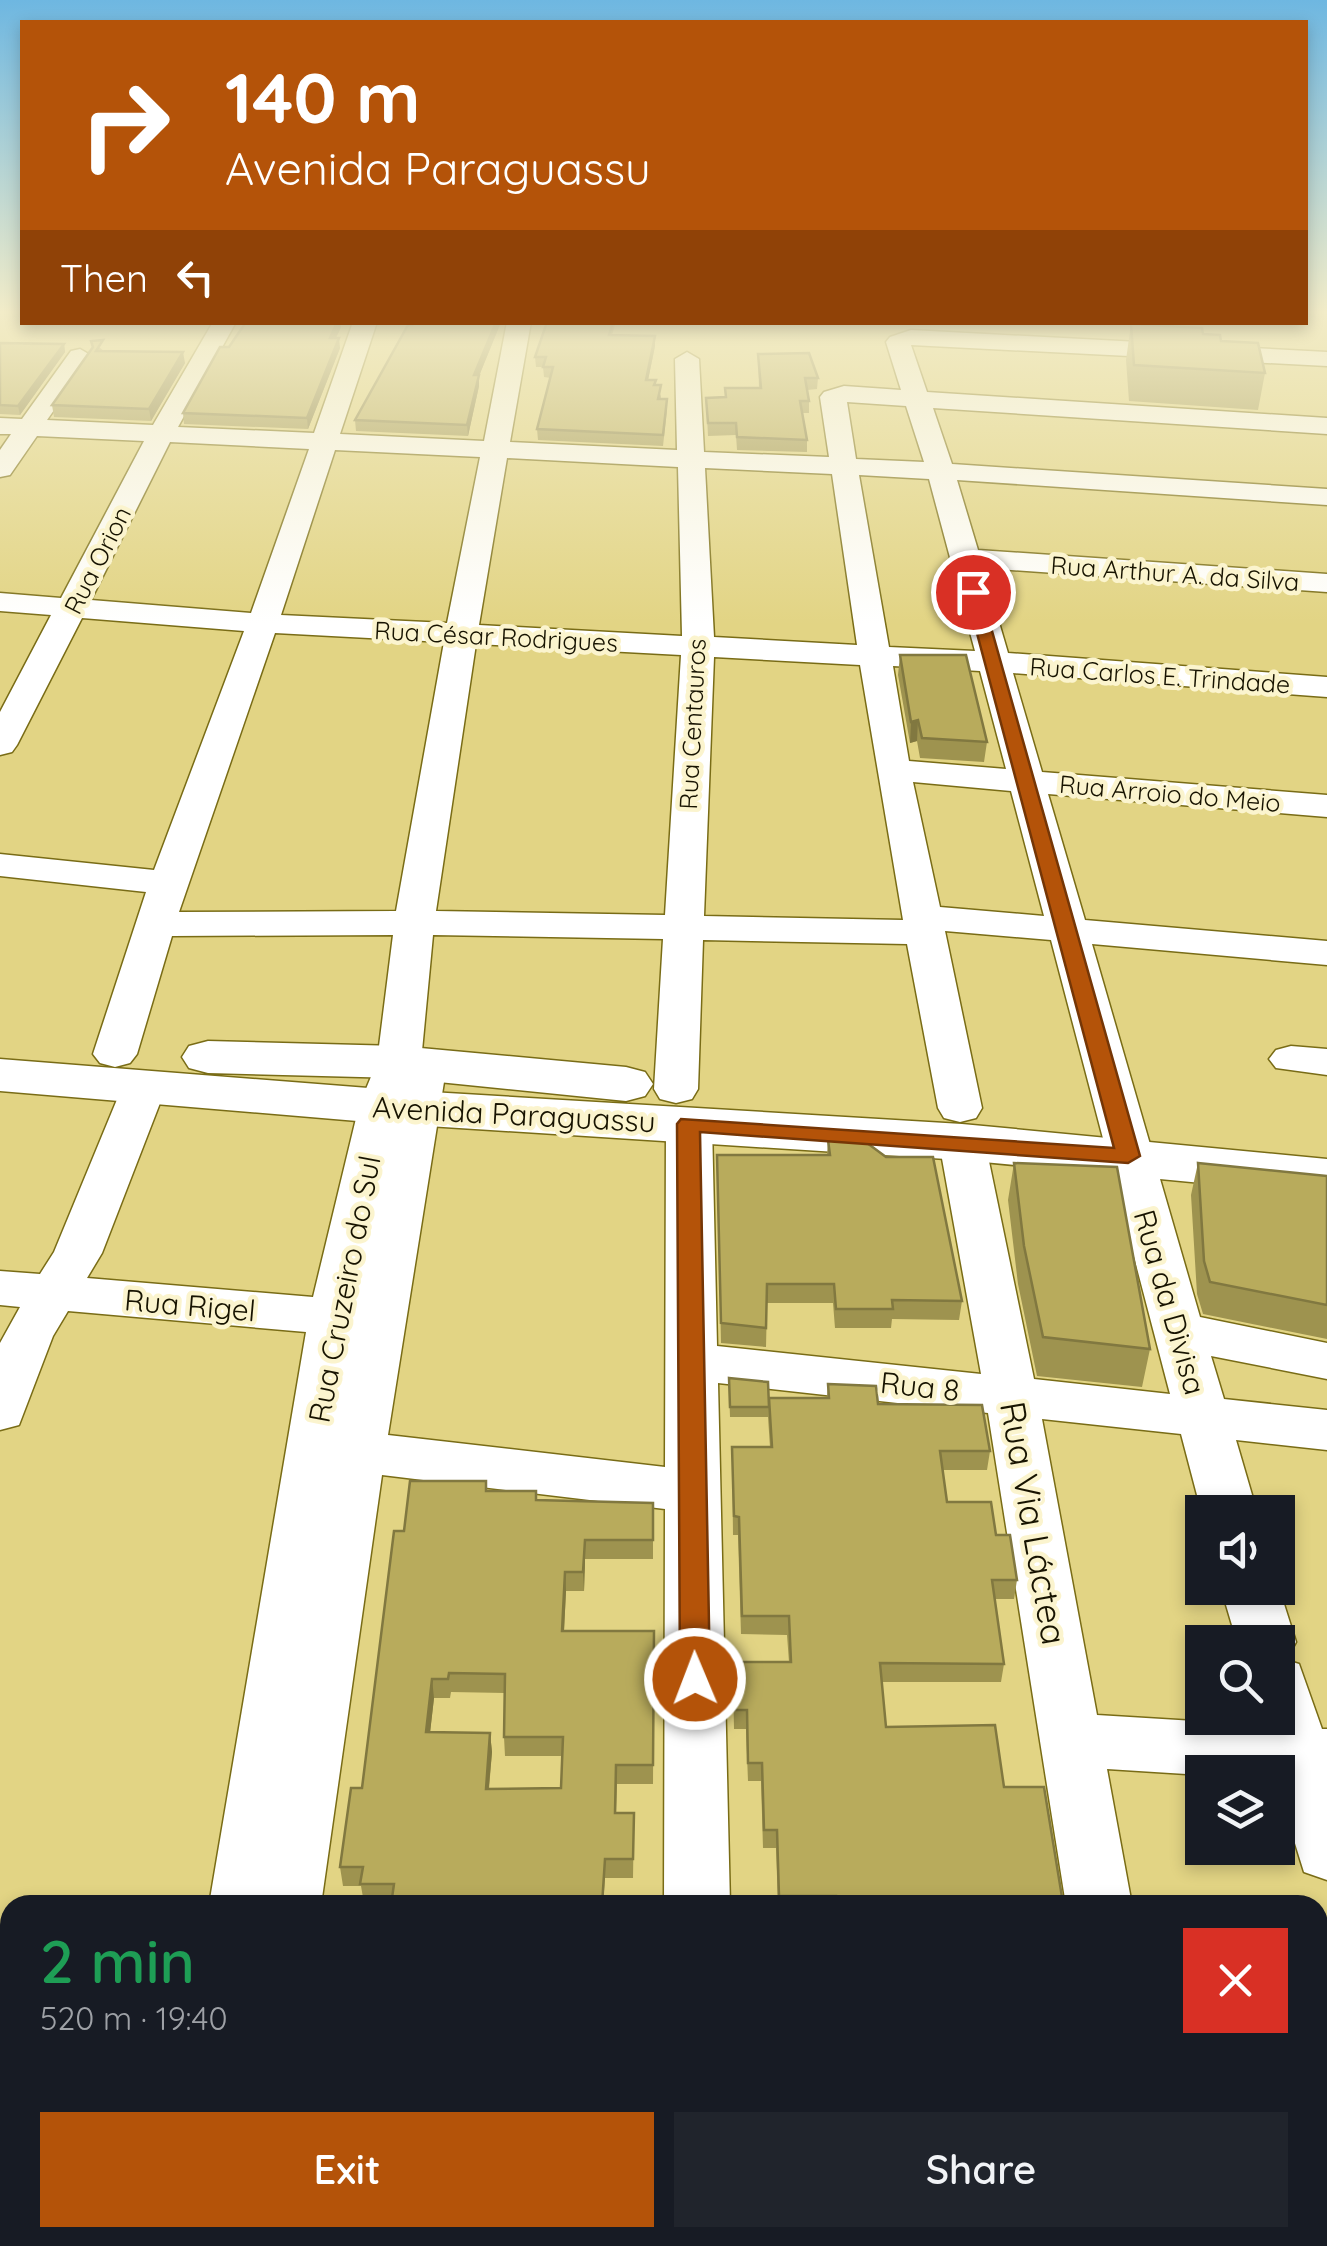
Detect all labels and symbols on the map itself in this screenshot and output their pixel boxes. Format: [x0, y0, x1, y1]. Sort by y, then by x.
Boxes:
street label: Rua Orion [57, 501, 137, 619]
street label: Rua Arthur A. da Silva [1050, 549, 1300, 597]
pin [931, 550, 1016, 635]
street label: Rua César Rodrigues [373, 614, 619, 658]
street label: Rua Centauros [672, 638, 712, 810]
street label: Rua Carlos E. Trindade [1029, 650, 1291, 700]
street label: Rua Arroio do Meio [1058, 768, 1282, 818]
street label: Avenida Paraguassu [371, 1088, 657, 1140]
street label: Rua Cruzeiro do Sul [299, 1152, 389, 1426]
street label: Rua da Divisa [1125, 1205, 1215, 1399]
street label: Rua Rigel [123, 1280, 257, 1330]
street label: Rua 8 [879, 1363, 961, 1409]
street label: Rua Via Láctea [991, 1398, 1077, 1648]
position arrow [643, 1627, 747, 1731]

